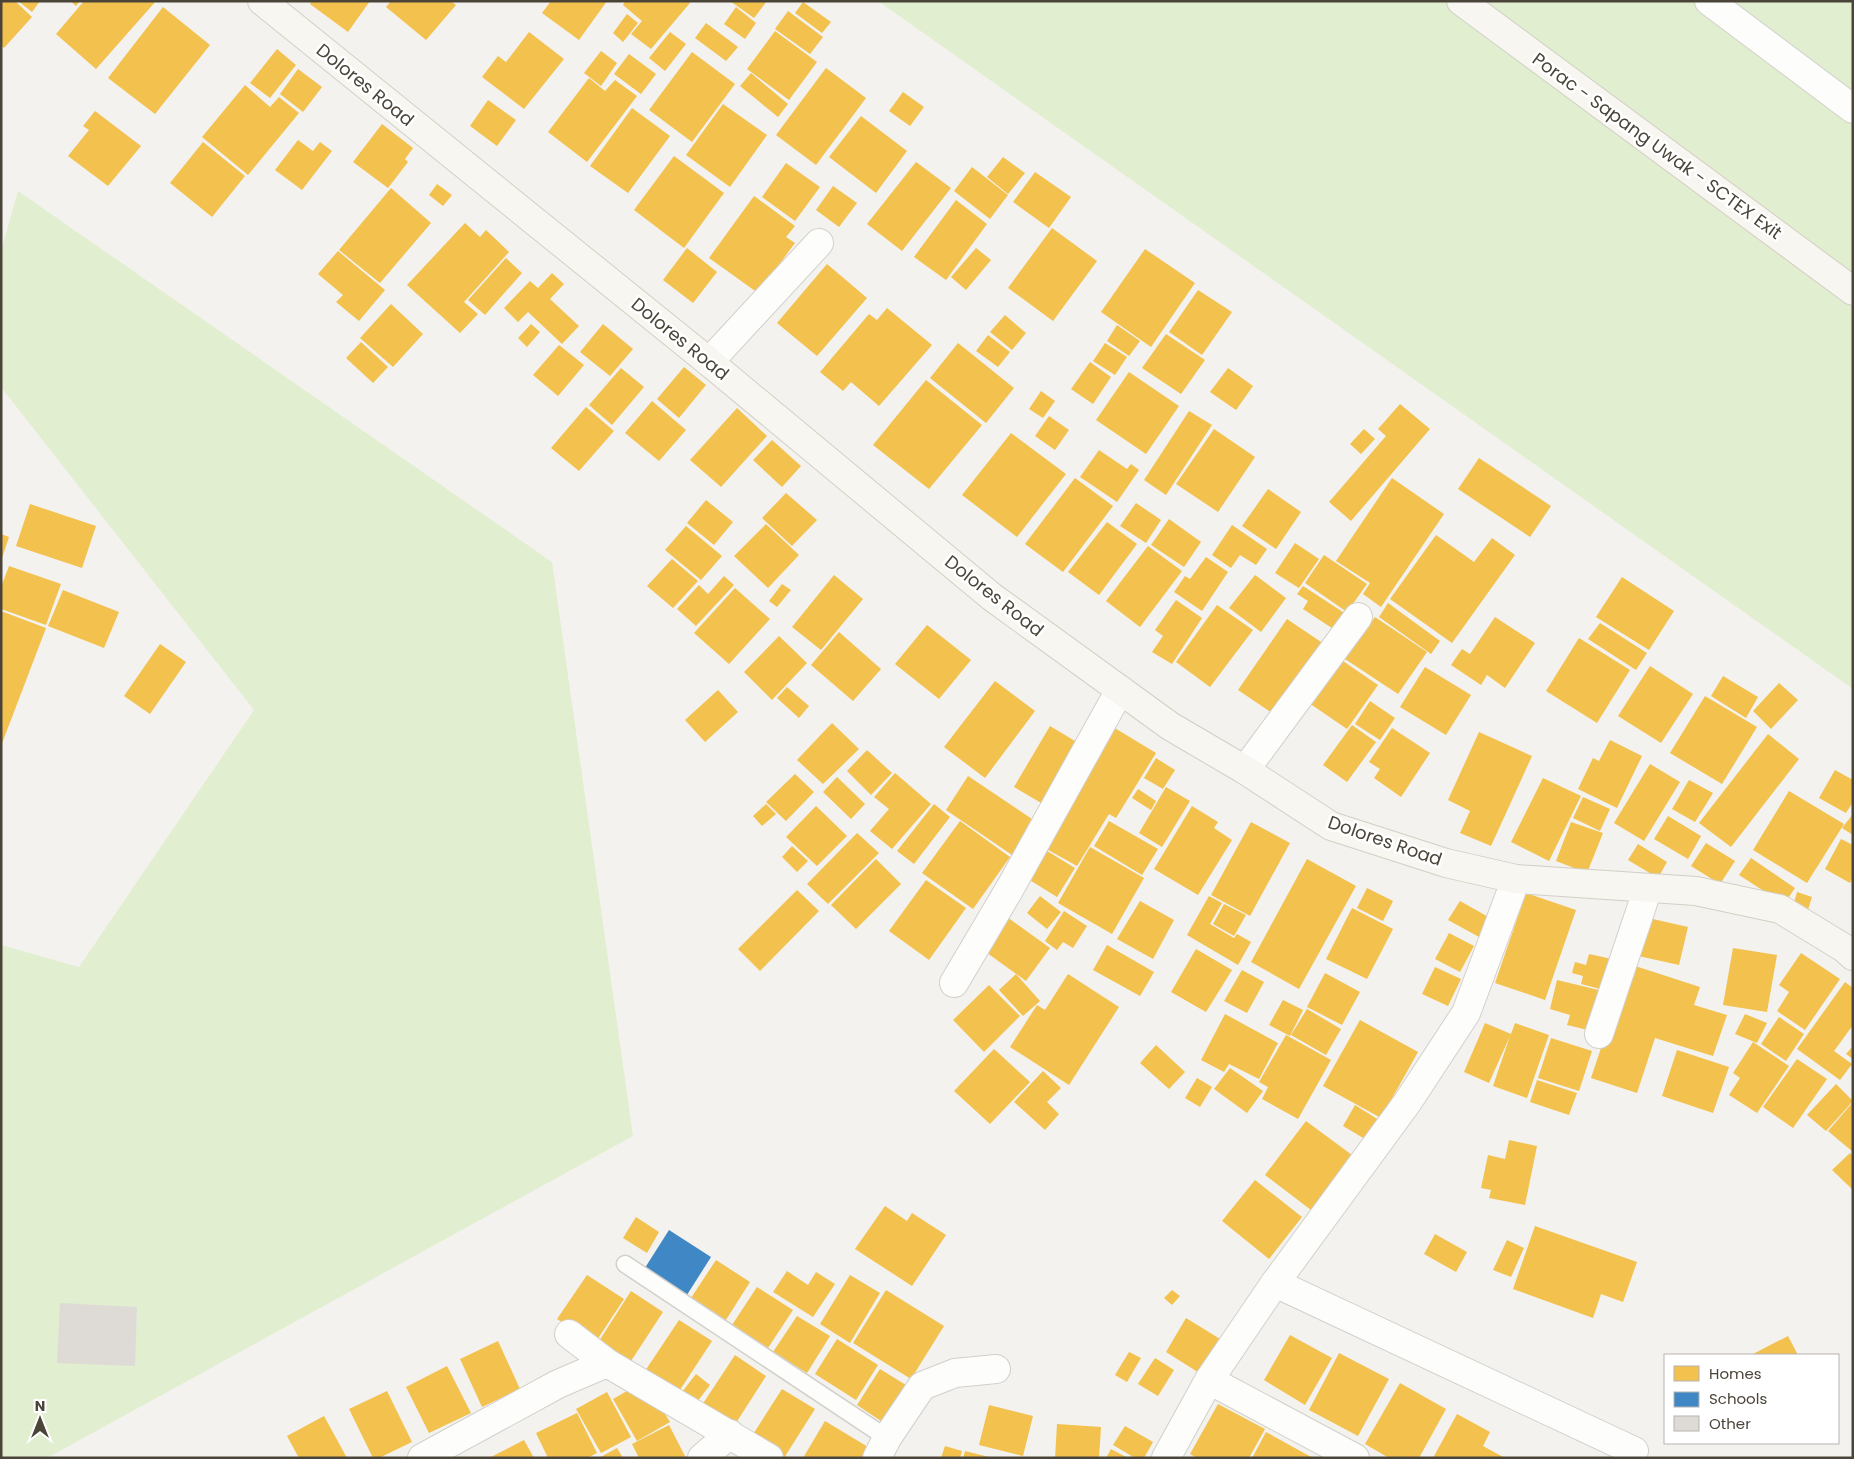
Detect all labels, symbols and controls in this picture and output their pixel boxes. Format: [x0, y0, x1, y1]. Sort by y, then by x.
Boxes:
street label: Dolores Road [311, 37, 419, 132]
street label: Porac - Sapang Uwak - SCTEX Exit [1527, 46, 1787, 245]
street label: Dolores Road [626, 291, 734, 386]
street label: Dolores Road [940, 549, 1049, 642]
street label: Dolores Road [1325, 809, 1446, 872]
legend [1664, 1354, 1839, 1444]
text: Homes [1709, 1363, 1762, 1384]
text: Schools [1709, 1388, 1767, 1409]
north arrow [15, 1394, 65, 1444]
text: N [35, 1396, 45, 1416]
text: Other [1709, 1413, 1751, 1434]

